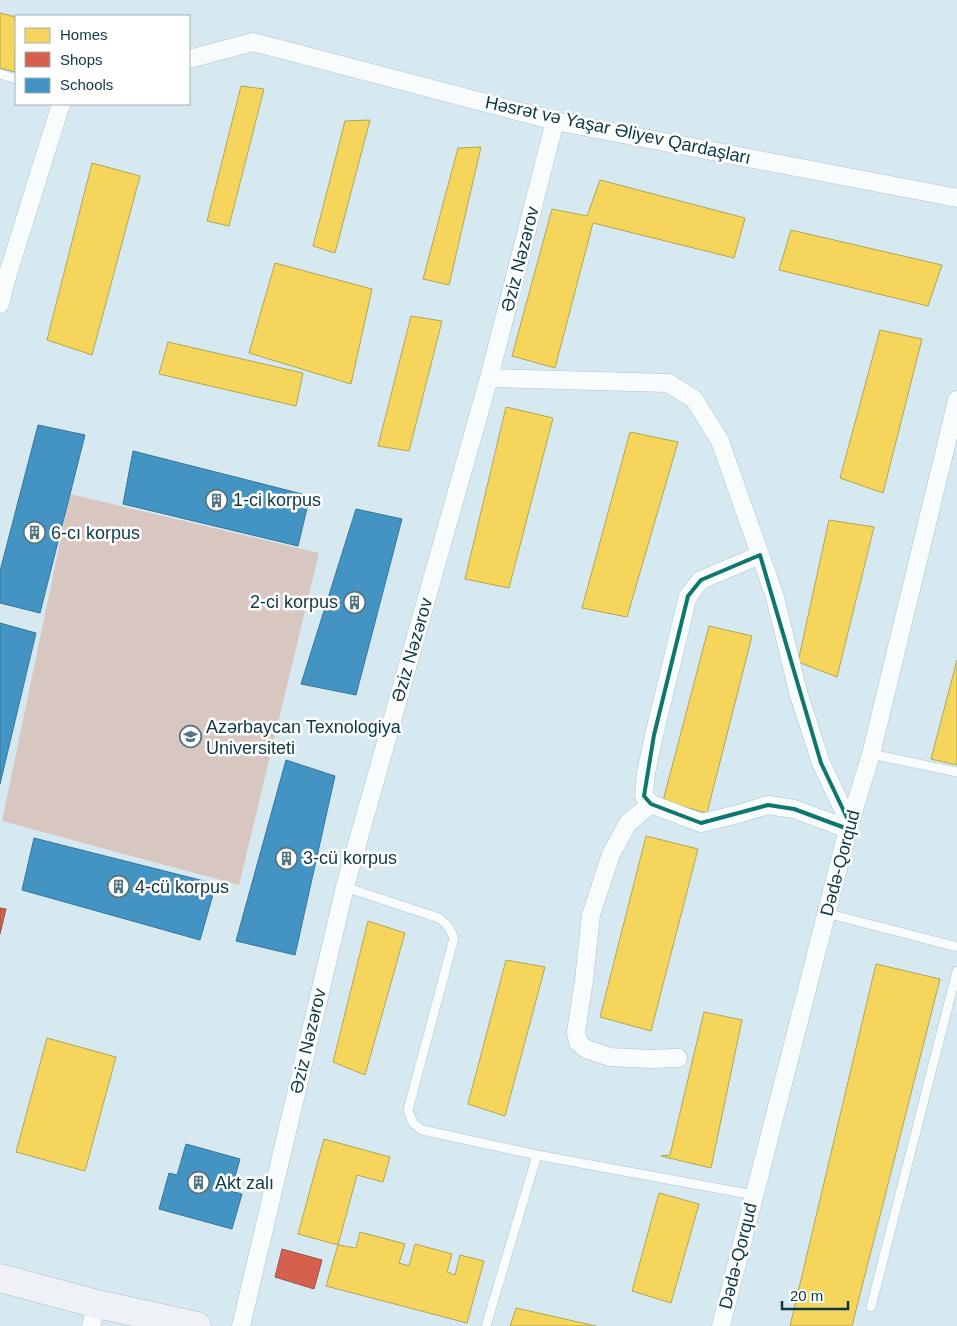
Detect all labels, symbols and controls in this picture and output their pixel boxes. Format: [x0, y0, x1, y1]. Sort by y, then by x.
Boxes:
legend [15, 15, 190, 105]
text: Homes [60, 26, 108, 43]
text: Shops [60, 51, 103, 68]
text: Schools [60, 76, 113, 93]
street label: Həsrət və Yaşar Əliyev Qardaşları [483, 92, 753, 168]
street label: Əziz Nəzərov [497, 204, 543, 314]
building icon: 1-ci korpus [205, 488, 229, 512]
place label: 1-ci korpus [233, 490, 321, 510]
building icon: 6-cı korpus [23, 521, 47, 545]
place label: 6-cı korpus [51, 523, 140, 543]
building icon: 2-ci korpus [342, 590, 366, 614]
place label: 2-ci korpus [250, 592, 338, 612]
street label: Əziz Nəzərov [388, 596, 436, 704]
place label: Azərbaycan Texnologiya Universiteti [206, 717, 402, 758]
school or university icon: Azərbaycan Texnologiya Universiteti [178, 725, 202, 749]
street label: Dədə-Qorqud [816, 808, 864, 918]
building icon: 3-cü korpus [275, 846, 299, 870]
place label: 3-cü korpus [303, 848, 397, 868]
building icon: 4-cü korpus [107, 875, 131, 899]
place label: 4-cü korpus [135, 877, 229, 897]
street label: Əziz Nəzərov [286, 986, 330, 1096]
building icon: Akt zalı [187, 1171, 211, 1195]
place label: Akt zalı [215, 1173, 274, 1193]
street label: Dədə-Qorqud [715, 1201, 761, 1311]
scale bar [782, 1278, 848, 1310]
text: 20 m [790, 1287, 823, 1304]

